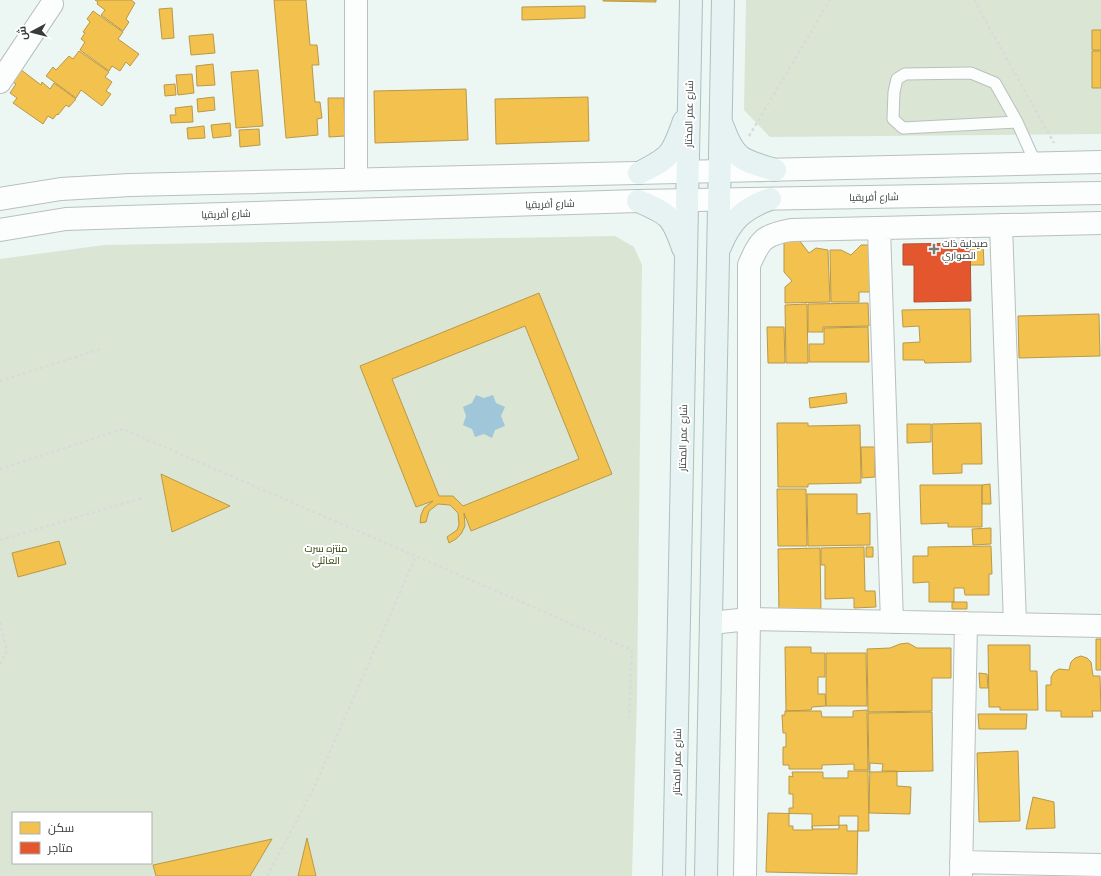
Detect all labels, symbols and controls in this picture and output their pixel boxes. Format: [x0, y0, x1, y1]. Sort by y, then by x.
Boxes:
north arrow [12, 12, 52, 52]
text: ش [14, 25, 30, 41]
street label: شارع عمر المختار [682, 80, 696, 149]
street label: شارع أفريقيا [849, 190, 899, 204]
street label: شارع أفريقيا [525, 197, 575, 211]
street label: شارع أفريقيا [201, 207, 251, 221]
place label: صيدلية ذات الصواري [942, 237, 988, 263]
marker: صيدلية ذات الصواري [929, 244, 939, 254]
street label: شارع عمر المختار [676, 404, 690, 473]
park label: منتزه سرت العائلي [305, 542, 347, 568]
street label: شارع عمر المختار [670, 728, 684, 797]
legend [12, 812, 152, 864]
text: سكن [48, 820, 74, 835]
text: متاجر [47, 840, 73, 855]

